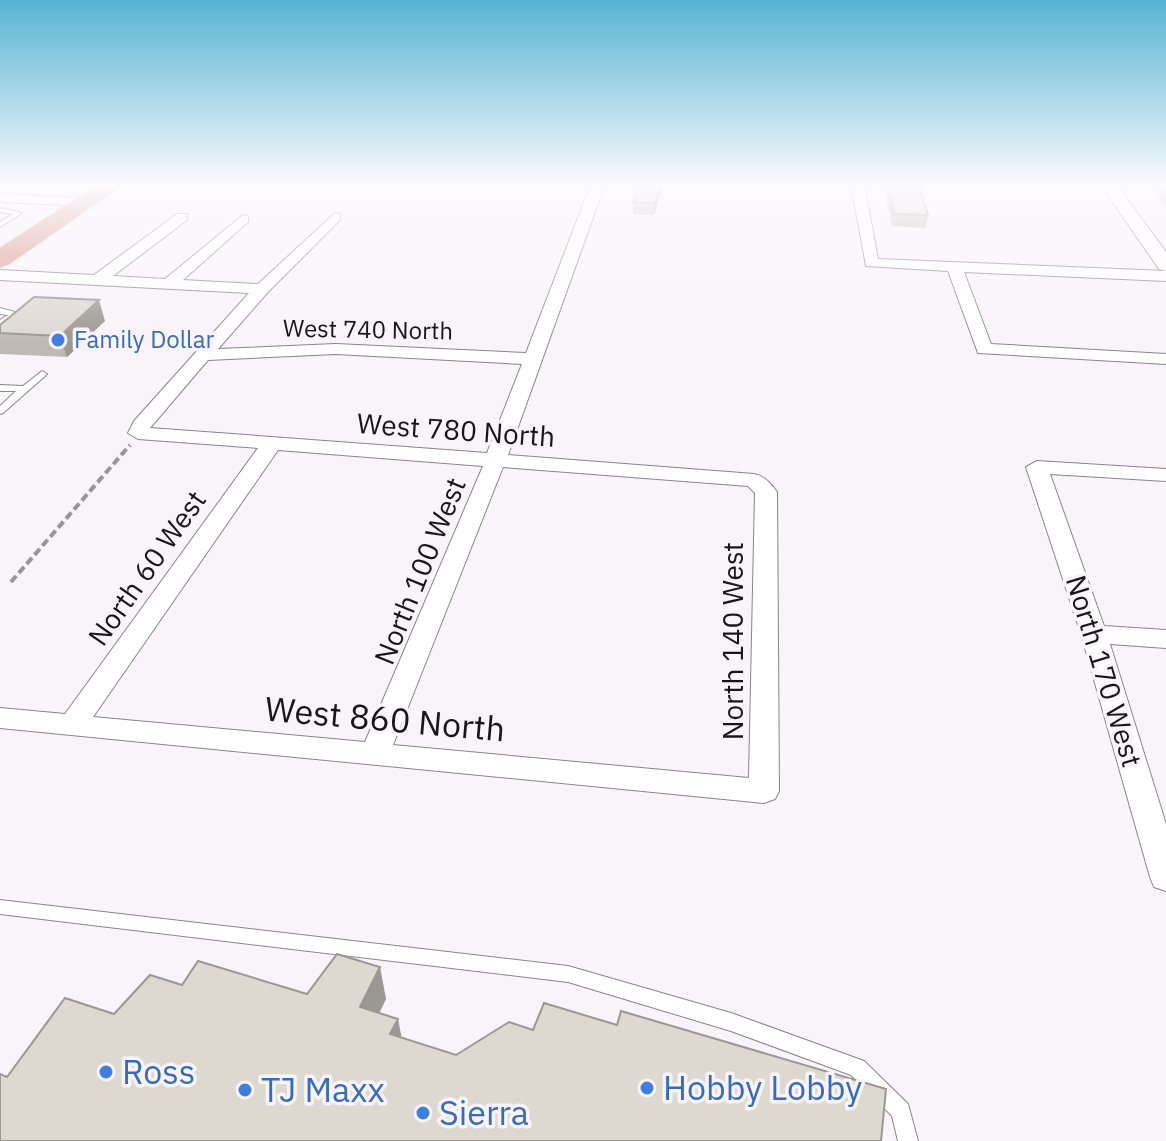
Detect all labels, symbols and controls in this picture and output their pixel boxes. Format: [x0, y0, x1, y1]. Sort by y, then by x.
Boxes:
street label: West 740 North [283, 312, 453, 346]
place label: Family Dollar [74, 323, 214, 355]
marker: Family Dollar [49, 331, 67, 349]
street label: West 780 North [356, 404, 556, 455]
street label: North 100 West [365, 472, 474, 670]
street label: North 60 West [79, 483, 214, 653]
street label: North 140 West [714, 542, 751, 740]
street label: North 170 West [1058, 571, 1151, 771]
street label: West 860 North [263, 686, 507, 750]
place label: Ross [122, 1049, 195, 1093]
marker: Ross [97, 1063, 115, 1081]
place label: Hobby Lobby [663, 1065, 862, 1109]
place label: TJ Maxx [261, 1067, 385, 1111]
marker: Hobby Lobby [638, 1079, 656, 1097]
marker: TJ Maxx [236, 1081, 254, 1099]
place label: Sierra [439, 1090, 529, 1134]
marker: Sierra [414, 1104, 432, 1122]

